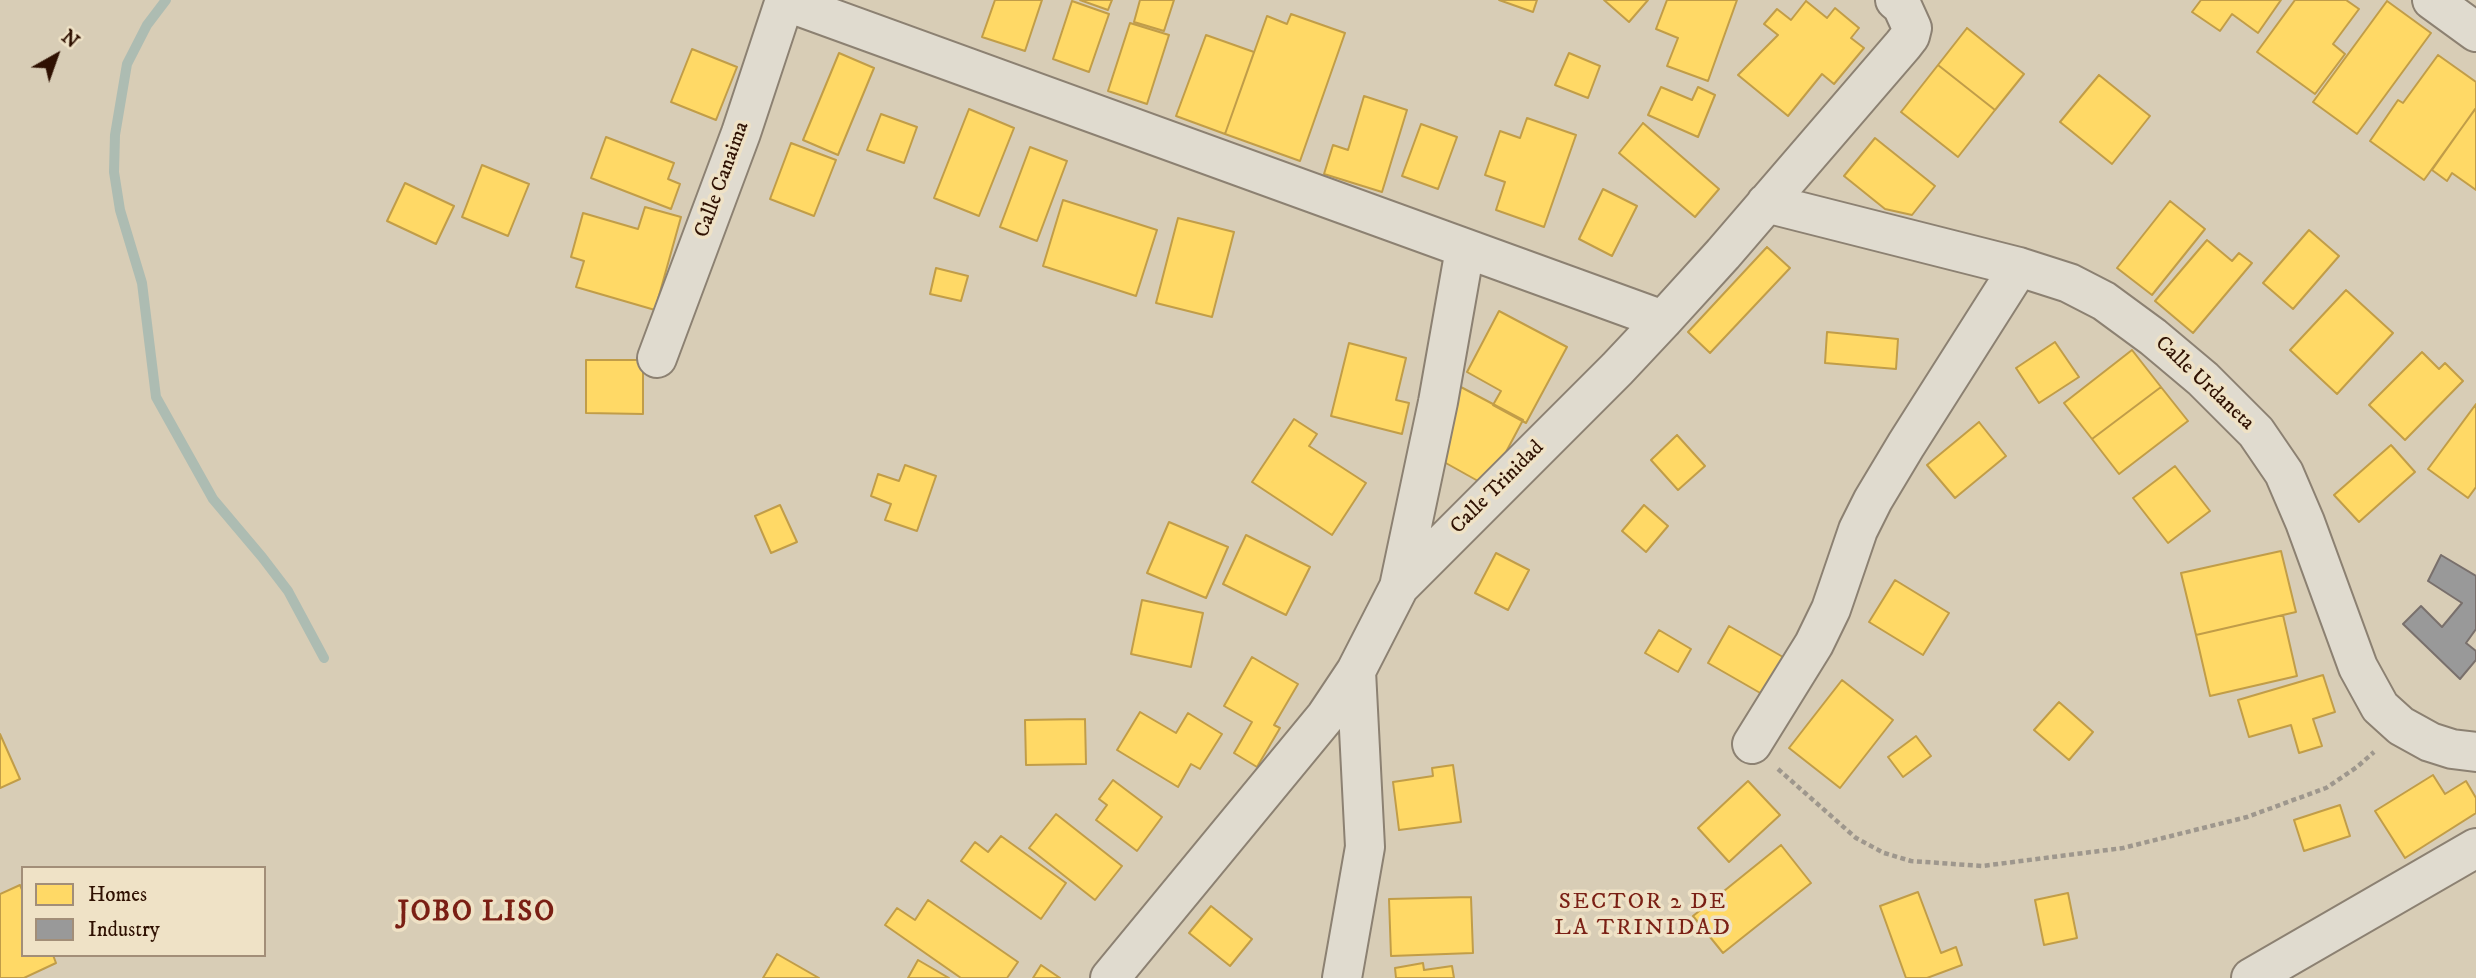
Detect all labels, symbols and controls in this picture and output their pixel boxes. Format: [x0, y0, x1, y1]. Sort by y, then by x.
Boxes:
north arrow [21, 21, 91, 91]
text: N [56, 26, 83, 53]
street label: Calle Canaima [690, 119, 756, 241]
street label: Calle Urdaneta [2149, 332, 2259, 436]
street label: Calle Trinidad [1446, 436, 1550, 540]
legend [21, 866, 266, 957]
text: Homes [88, 882, 147, 908]
district label: SECTOR 2 DE LA TRINIDAD [1556, 889, 1730, 943]
district label: JOBO LISO [399, 897, 555, 931]
text: Industry [88, 917, 160, 943]

